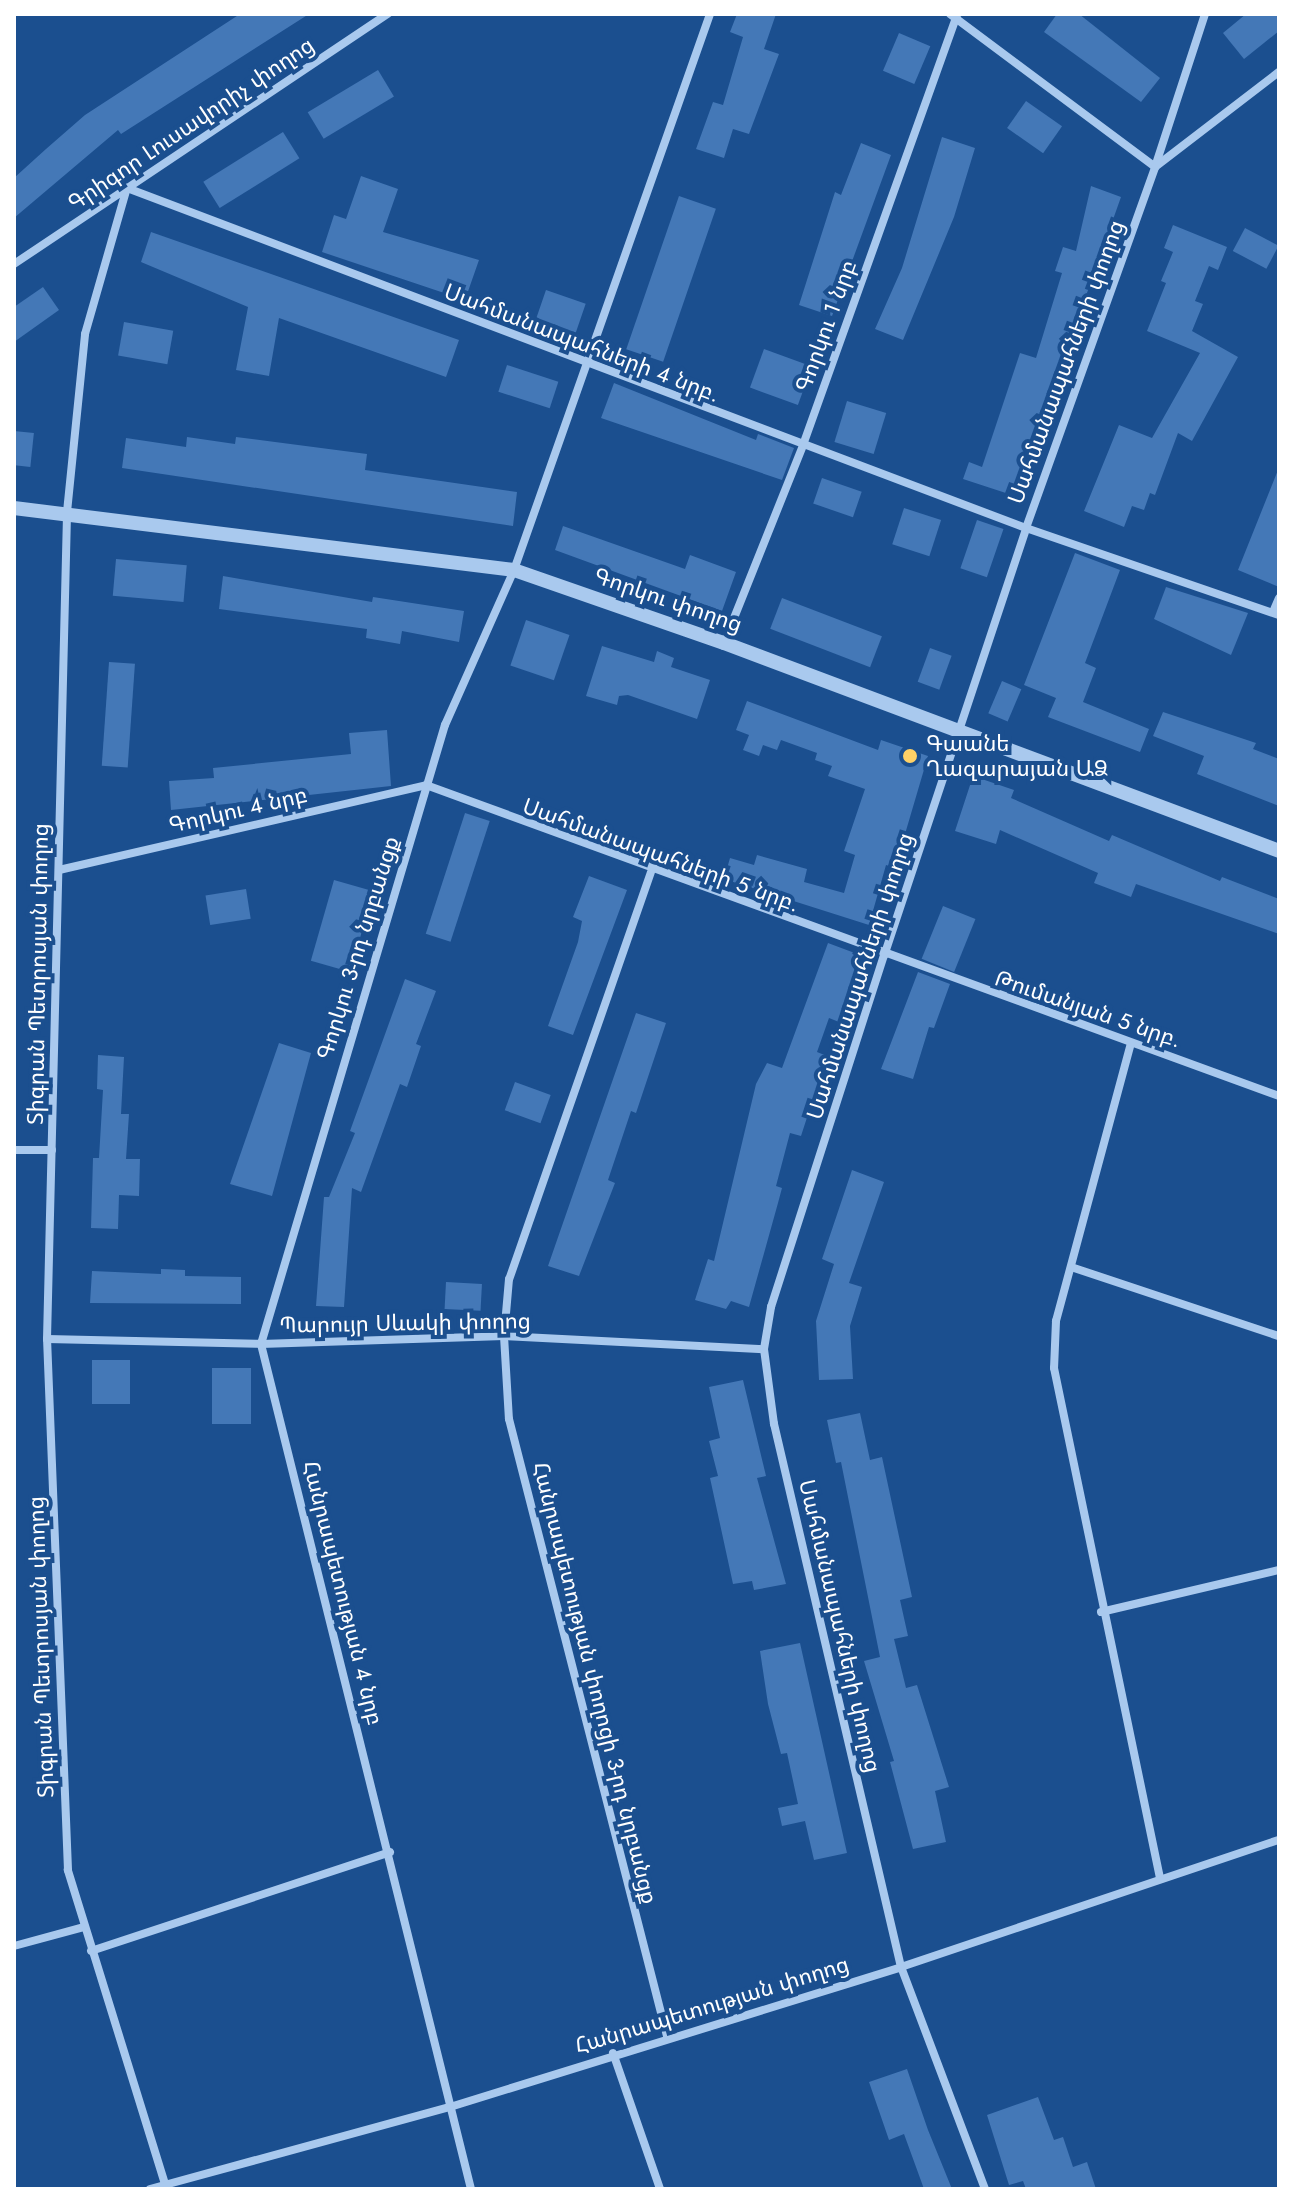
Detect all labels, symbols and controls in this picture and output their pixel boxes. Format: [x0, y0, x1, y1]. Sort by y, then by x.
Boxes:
street label: Գրիգոր Լուսավորիչ փողոց [63, 32, 319, 216]
street label: Սահմանապահների փողոց [1002, 217, 1130, 507]
street label: Գորկու 1 նրբ [790, 256, 862, 396]
street label: Սահմանապահների 4 նրբ. [441, 278, 723, 408]
street label: Գորկու փողոց [590, 562, 746, 638]
place label: Գաանե Ղազարայան ԱՁ [926, 730, 1108, 782]
marker: Գաանե Ղազարայան ԱՁ [901, 747, 919, 765]
street label: Գորկու 4 նրբ [166, 781, 310, 839]
street label: Սահմանապահների 5 նրբ. [519, 793, 803, 917]
street label: Տիգրան Պետրոսյան փողոց [22, 823, 54, 1125]
street label: Սահմանապահների փողոց [801, 829, 919, 1123]
street label: Գորկու 3-րդ նրբանցք [311, 833, 405, 1063]
street label: Թումանյան 5 նրբ. [991, 965, 1185, 1053]
street label: Պարույր Սևակի փողոց [279, 1308, 531, 1338]
street label: Հանրապետության 4 նրբ [297, 1458, 389, 1728]
street label: Հանրապետության փողոցի 3-րդ նրբանցք [527, 1459, 663, 1907]
street label: Սահմանապահների փողոց [793, 1477, 887, 1775]
street label: Տիգրան Պետրոսյան փողոց [23, 1496, 59, 1798]
street label: Հանրապետության փողոց [572, 1951, 852, 2059]

